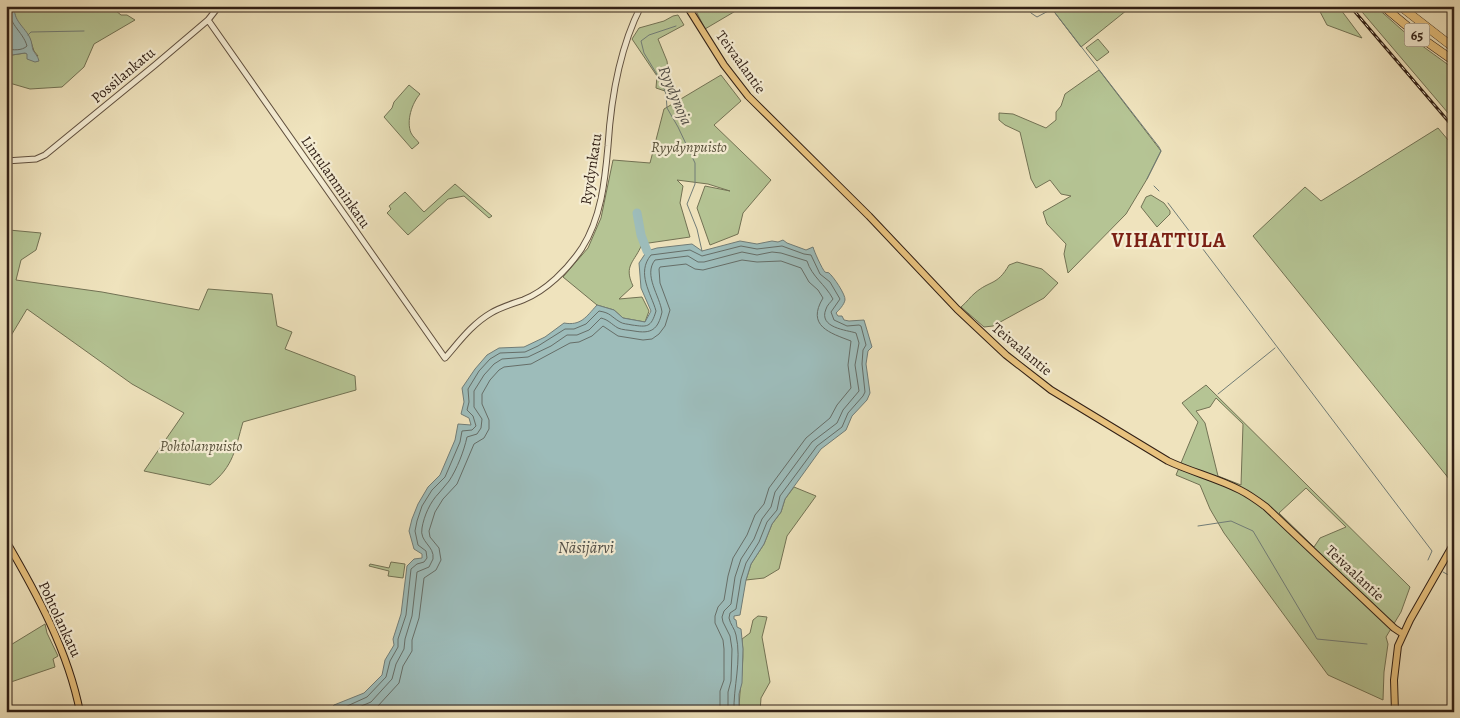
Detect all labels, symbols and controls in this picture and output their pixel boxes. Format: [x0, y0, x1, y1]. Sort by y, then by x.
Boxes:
road number: 65 [1404, 24, 1430, 46]
street label: Teivaalantie [711, 26, 771, 98]
street label: Possilankatu [87, 42, 160, 108]
water label: Ryydynoja [653, 62, 698, 129]
street label: Ryydynkatu [575, 131, 607, 206]
street label: Lintulamminkatu [297, 132, 376, 233]
park label: Ryydynpuisto [651, 137, 727, 157]
district label: VIHATTULA [1111, 227, 1226, 254]
street label: Teivaalantie [987, 318, 1057, 380]
park label: Pohtolanpuisto [160, 436, 242, 456]
water label: Näsijärvi [558, 537, 614, 559]
street label: Teivaalantie [1321, 541, 1389, 606]
street label: Pohtolankatu [34, 578, 87, 661]

